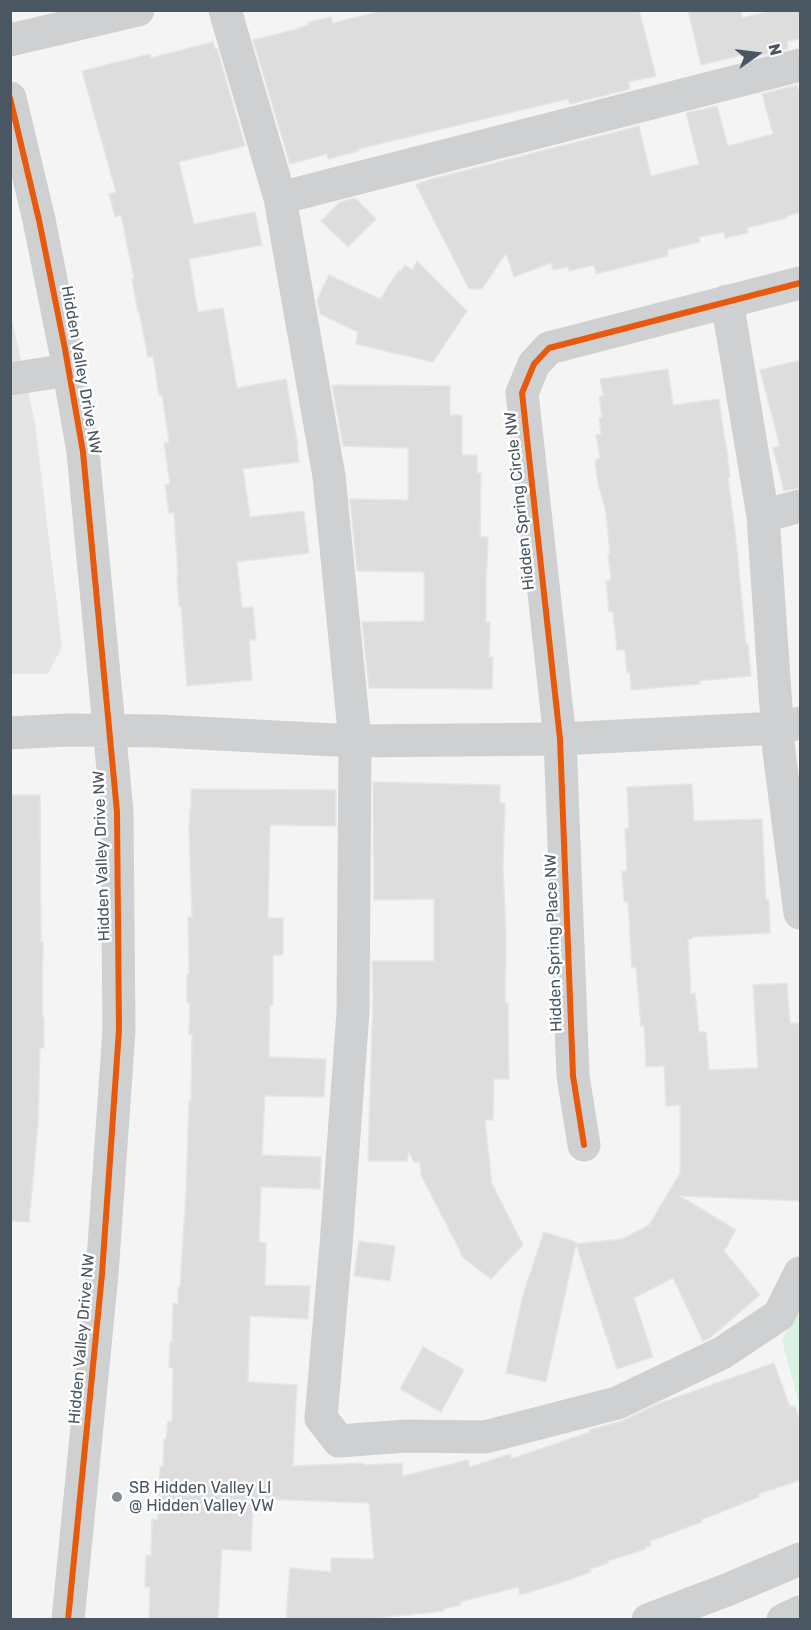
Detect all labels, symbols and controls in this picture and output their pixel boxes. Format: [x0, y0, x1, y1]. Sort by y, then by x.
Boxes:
north arrow [727, 24, 787, 84]
text: N [764, 42, 786, 57]
street label: Hidden Valley Drive NW [57, 284, 105, 456]
street label: Hidden Spring Circle NW [501, 411, 539, 591]
street label: Hidden Valley Drive NW [89, 770, 115, 942]
street label: Hidden Spring Place NW [541, 854, 567, 1032]
street label: Hidden Valley Drive NW [65, 1253, 99, 1425]
place label: SB Hidden Valley LI @ Hidden Valley VW [129, 1478, 274, 1516]
marker: SB Hidden Valley LI @ Hidden Valley VW [110, 1490, 124, 1504]

